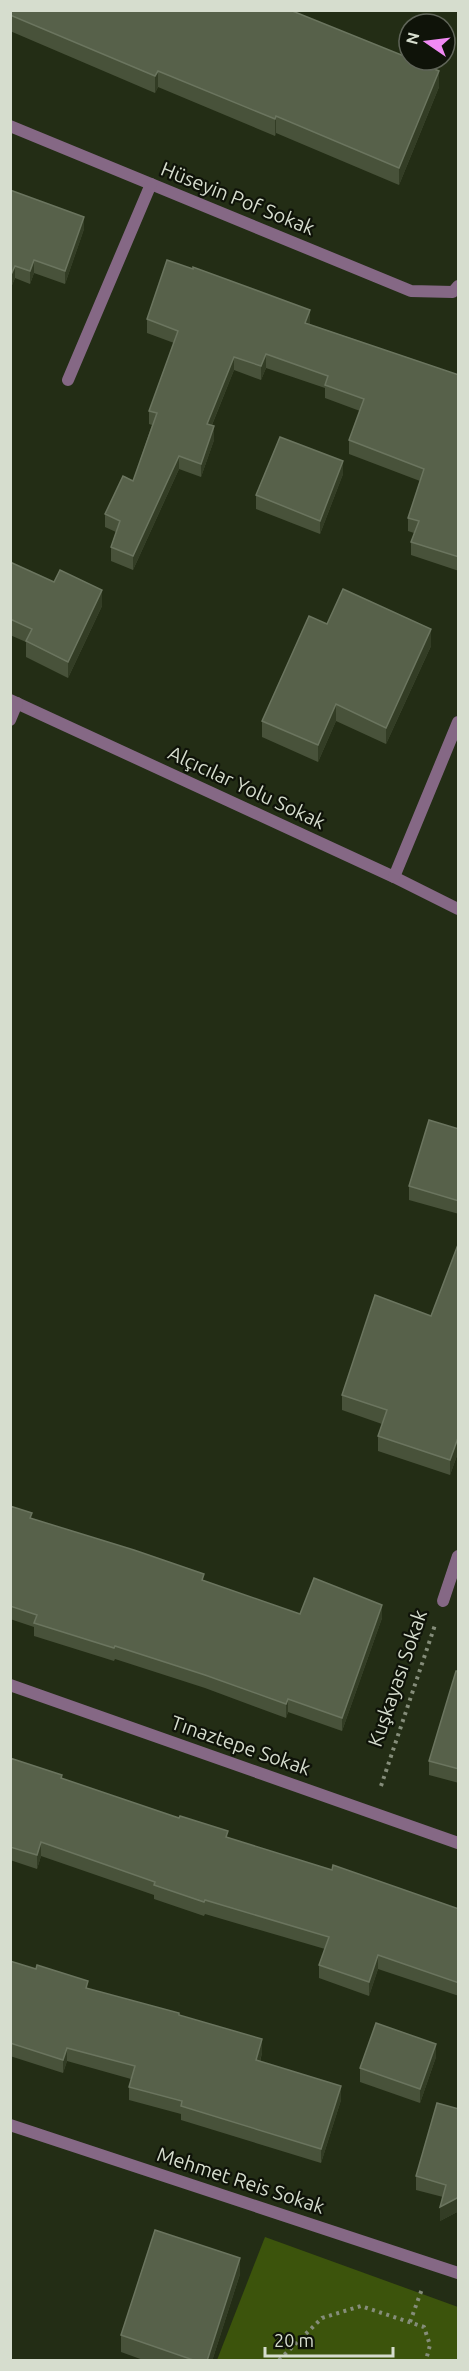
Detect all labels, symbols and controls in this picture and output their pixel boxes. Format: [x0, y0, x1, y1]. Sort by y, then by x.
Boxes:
north arrow [397, 12, 457, 72]
text: N [402, 30, 423, 46]
street label: Hüseyin Pof Sokak [158, 157, 318, 239]
street label: Alçıcılar Yolu Sokak [165, 741, 329, 833]
street label: Kuşkayası Sokak [363, 1607, 431, 1749]
street label: Tınaztepe Sokak [168, 1710, 314, 1780]
street label: Mehmet Reis Sokak [154, 2142, 328, 2218]
scale bar [265, 2320, 392, 2358]
text: 20 m [274, 2330, 314, 2350]

